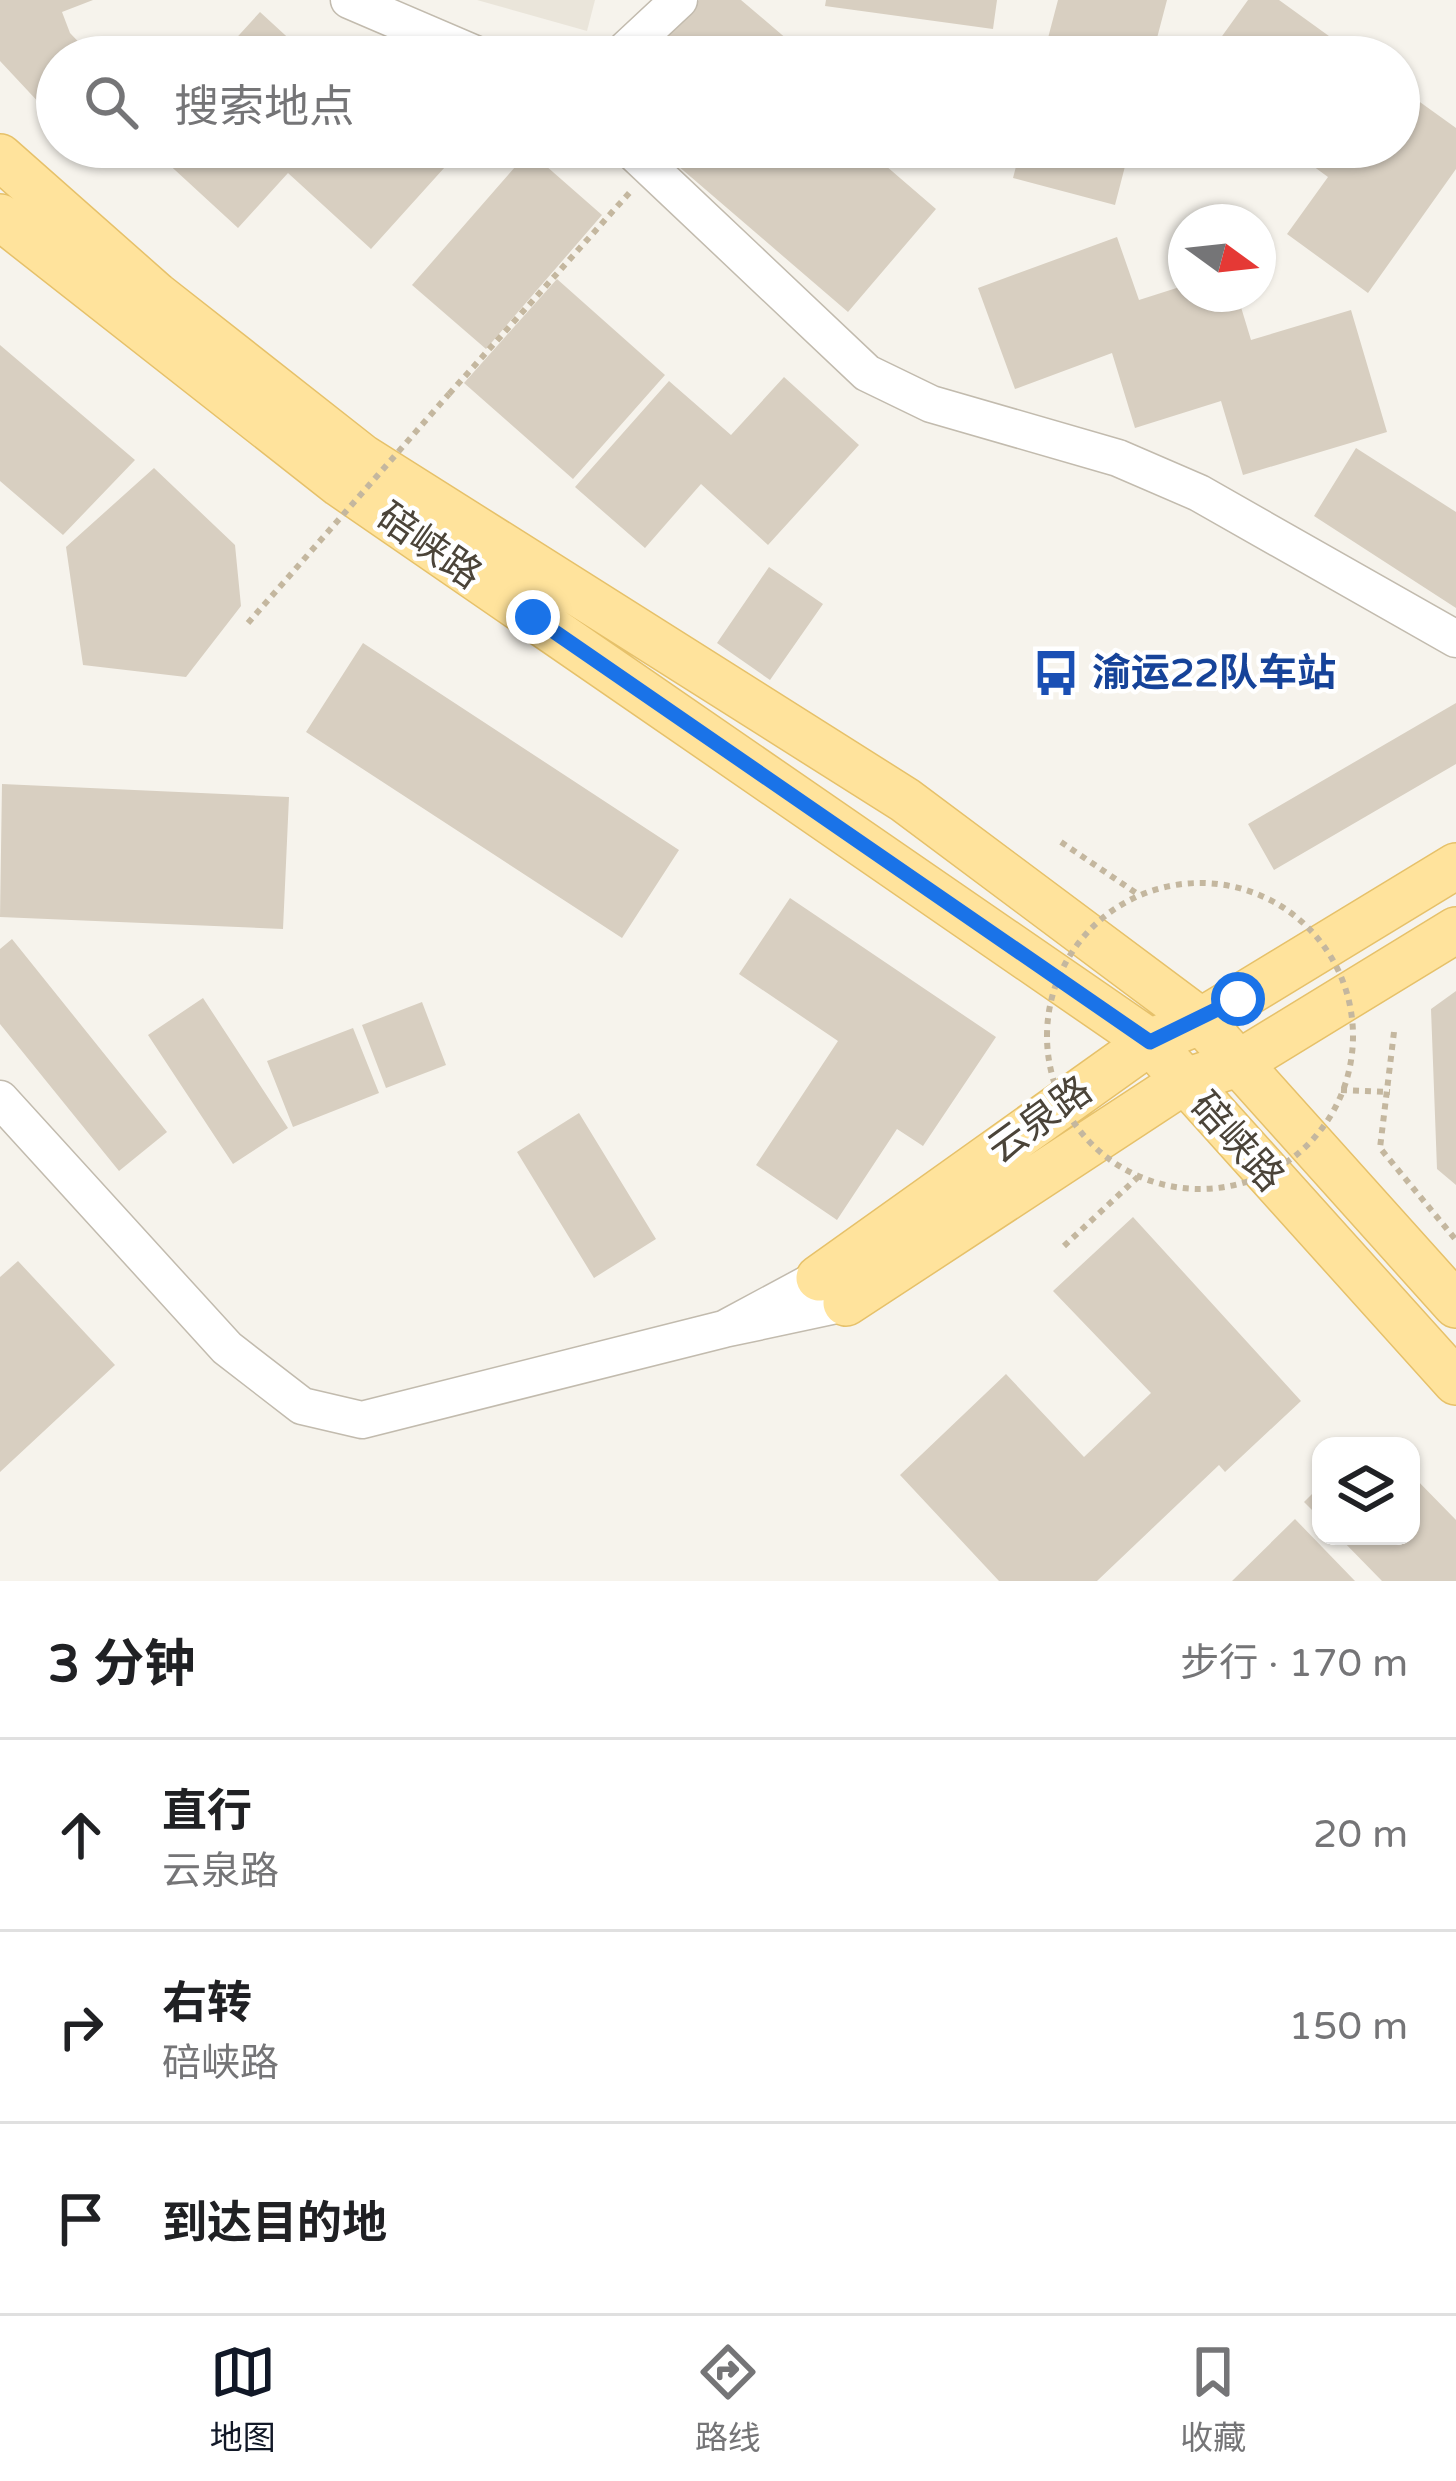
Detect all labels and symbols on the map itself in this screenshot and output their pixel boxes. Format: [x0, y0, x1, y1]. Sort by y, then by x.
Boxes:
north arrow [1168, 204, 1276, 312]
street label: 碚峡路 [368, 493, 490, 599]
route end [506, 590, 560, 644]
bus stop icon: 渝运22队车站 [1031, 648, 1081, 698]
place label: 渝运22队车站 [1092, 650, 1336, 697]
route start [1211, 972, 1265, 1026]
street label: 云泉路 [979, 1067, 1101, 1173]
street label: 碚峡路 [1180, 1083, 1294, 1201]

